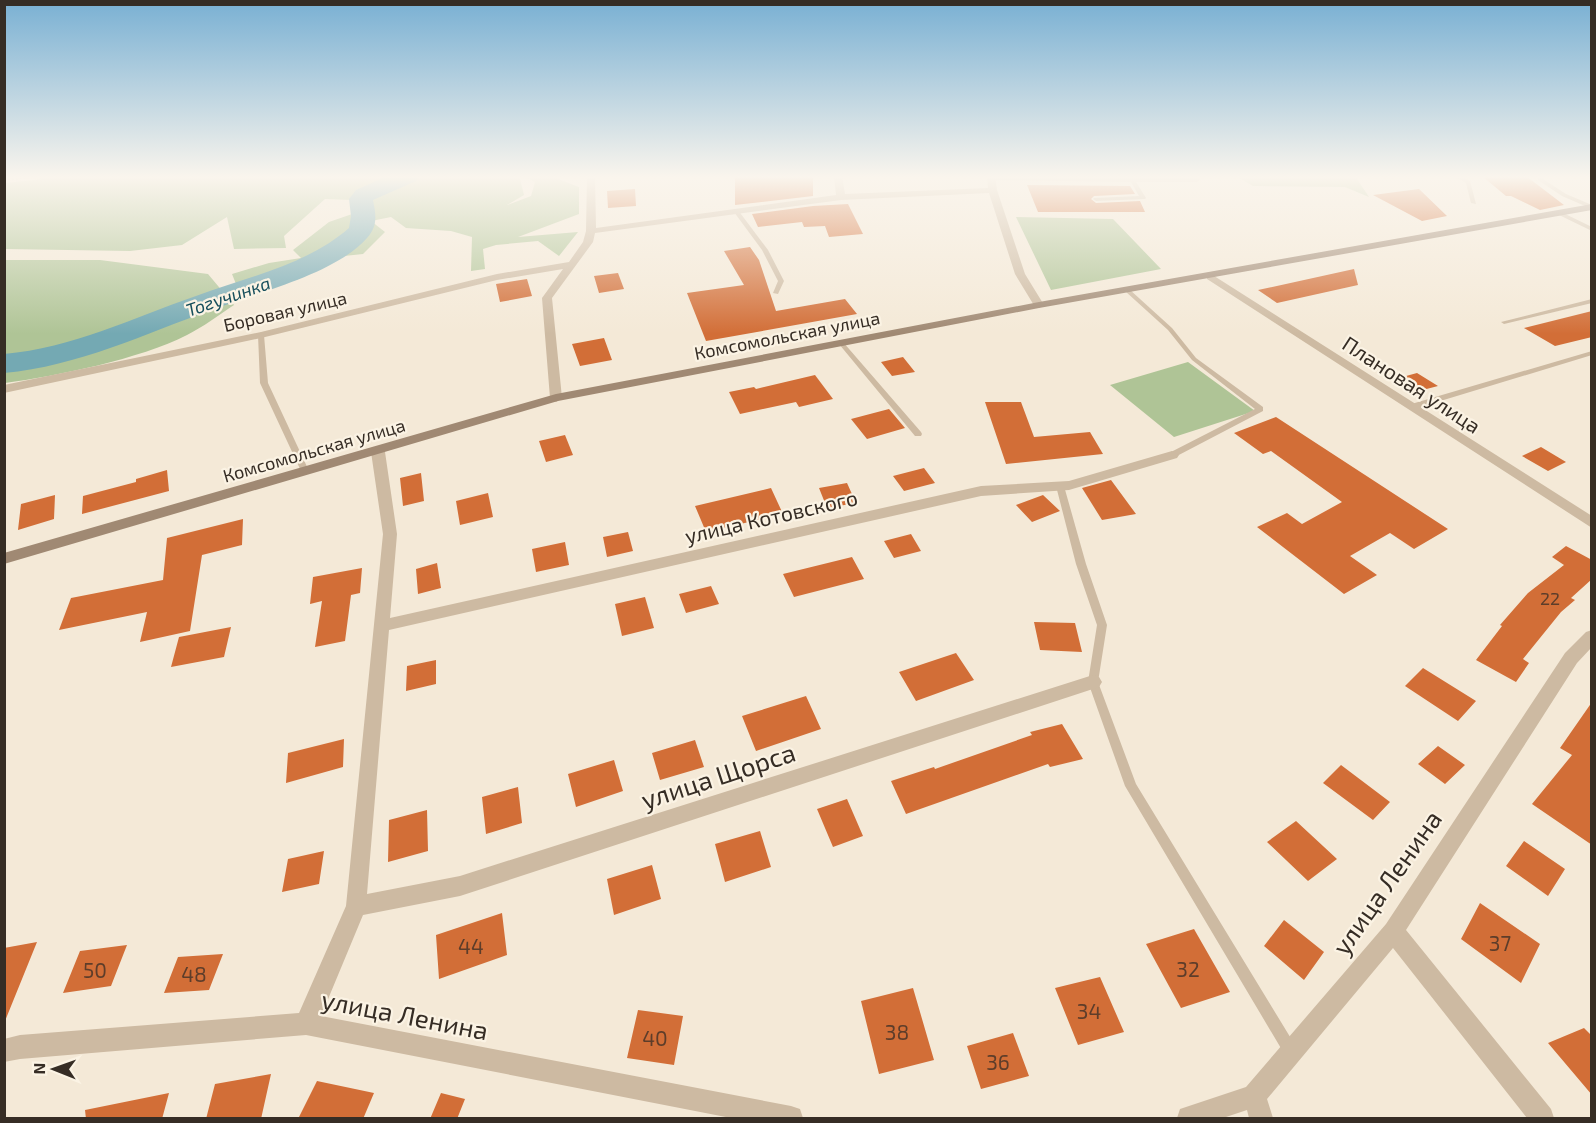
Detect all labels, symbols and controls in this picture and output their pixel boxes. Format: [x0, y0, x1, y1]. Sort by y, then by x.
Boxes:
water label: Тогучинка [183, 271, 273, 321]
street label: Боровая улица [221, 286, 349, 336]
street label: Комсомольская улица [692, 306, 882, 364]
street label: Плановая улица [1338, 330, 1486, 439]
street label: Комсомольская улица [220, 413, 408, 487]
street label: улица Котовского [682, 484, 860, 549]
house number: 22 [1540, 587, 1560, 609]
street label: улица Щорса [637, 735, 799, 815]
street label: улица Ленина [1325, 804, 1448, 961]
house number: 37 [1489, 930, 1511, 955]
house number: 44 [458, 933, 484, 958]
house number: 32 [1176, 956, 1200, 981]
house number: 50 [83, 957, 107, 982]
house number: 48 [181, 961, 207, 986]
street label: улица Ленина [319, 983, 491, 1046]
house number: 34 [1077, 998, 1101, 1023]
house number: 38 [885, 1019, 909, 1044]
house number: 40 [642, 1025, 668, 1050]
north arrow [24, 1039, 84, 1099]
house number: 36 [986, 1049, 1010, 1074]
text: N [29, 1063, 48, 1075]

